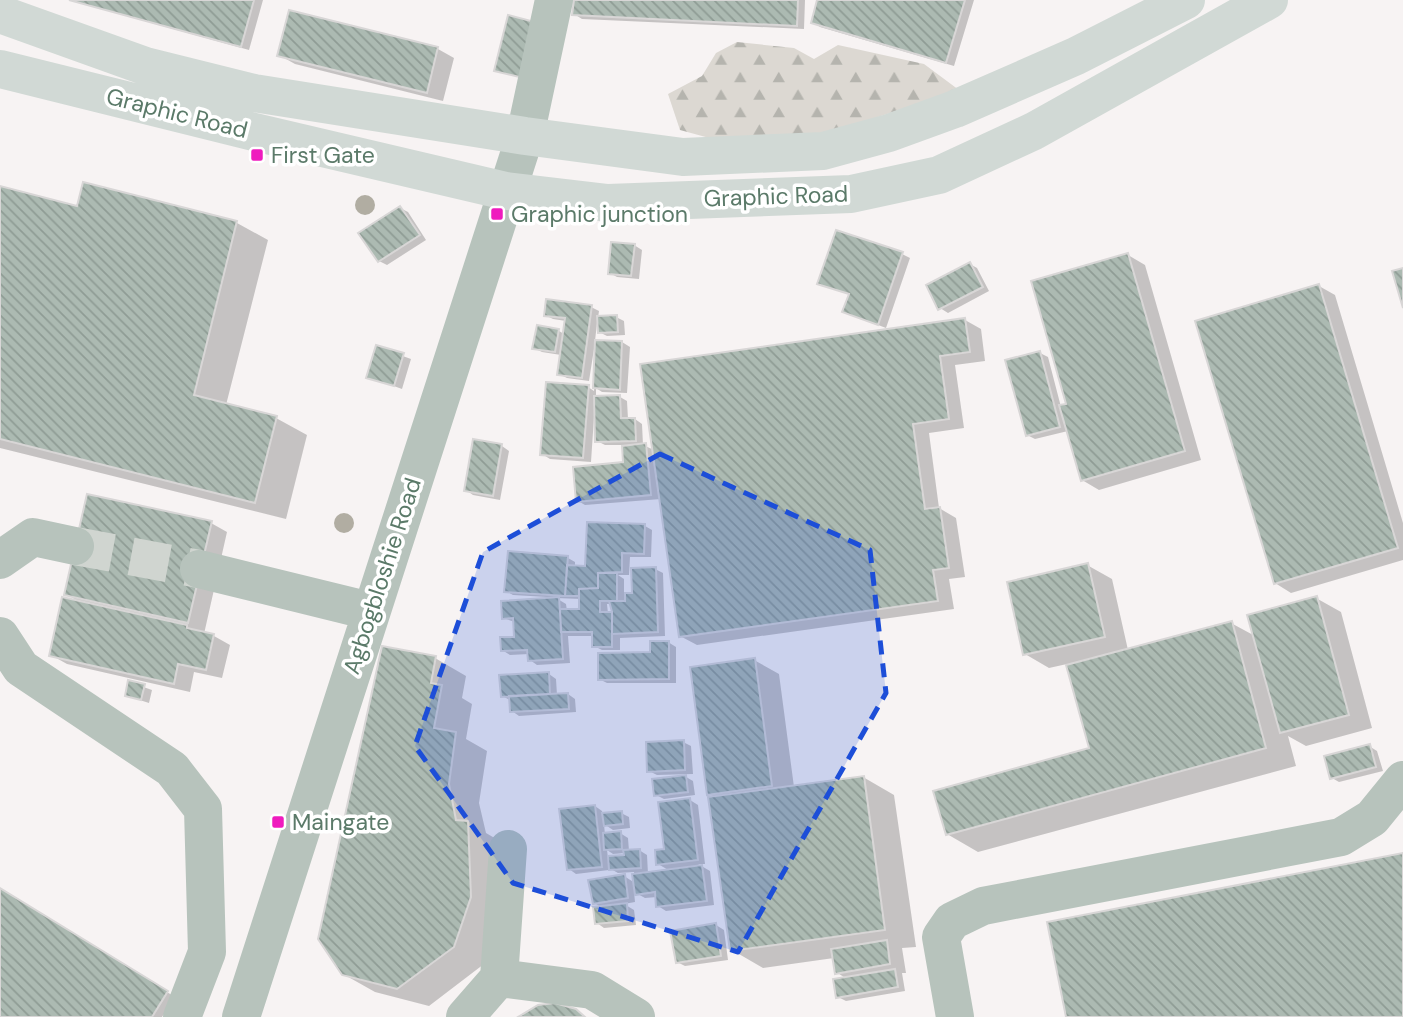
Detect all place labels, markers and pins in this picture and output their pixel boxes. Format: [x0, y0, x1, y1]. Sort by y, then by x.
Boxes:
place label: First Gate [271, 140, 375, 170]
marker: First Gate [249, 147, 265, 163]
place label: Graphic junction [511, 199, 688, 229]
marker: Graphic junction [489, 206, 505, 222]
place label: Maingate [292, 807, 389, 837]
marker: Maingate [270, 814, 286, 830]

